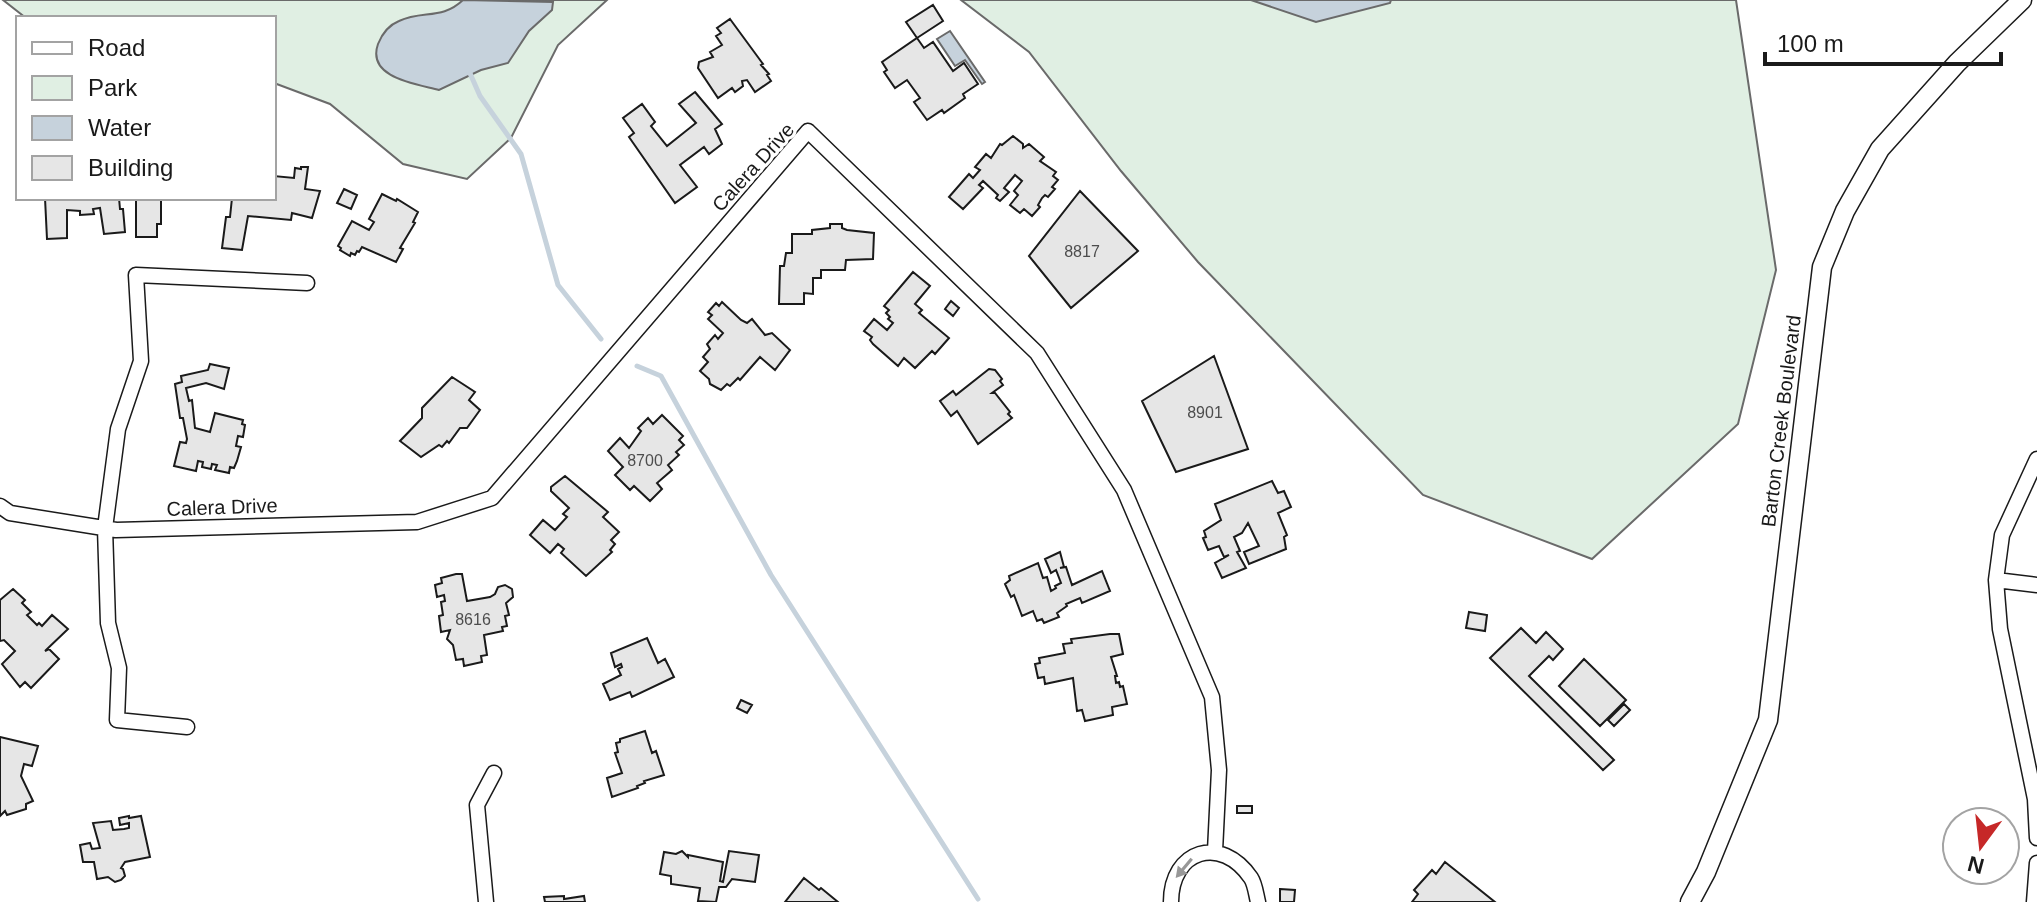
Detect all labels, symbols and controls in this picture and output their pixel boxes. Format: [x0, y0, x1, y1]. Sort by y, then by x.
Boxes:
legend [16, 16, 276, 200]
scale bar [1765, 16, 2001, 66]
text: 100 m [1777, 30, 1844, 57]
text: Road [88, 34, 145, 61]
text: Park [88, 74, 138, 101]
text: Water [88, 114, 151, 141]
street label: Calera Drive [708, 118, 798, 216]
text: Building [88, 154, 173, 181]
house number: 8817 [1064, 243, 1100, 260]
street label: Barton Creek Boulevard [1757, 314, 1805, 528]
house number: 8901 [1187, 404, 1223, 421]
house number: 8700 [627, 452, 663, 469]
street label: Calera Drive [166, 494, 278, 520]
house number: 8616 [455, 611, 491, 628]
north arrow [1941, 806, 2021, 886]
text: N [1965, 851, 1987, 879]
one-way arrow [1176, 858, 1193, 878]

